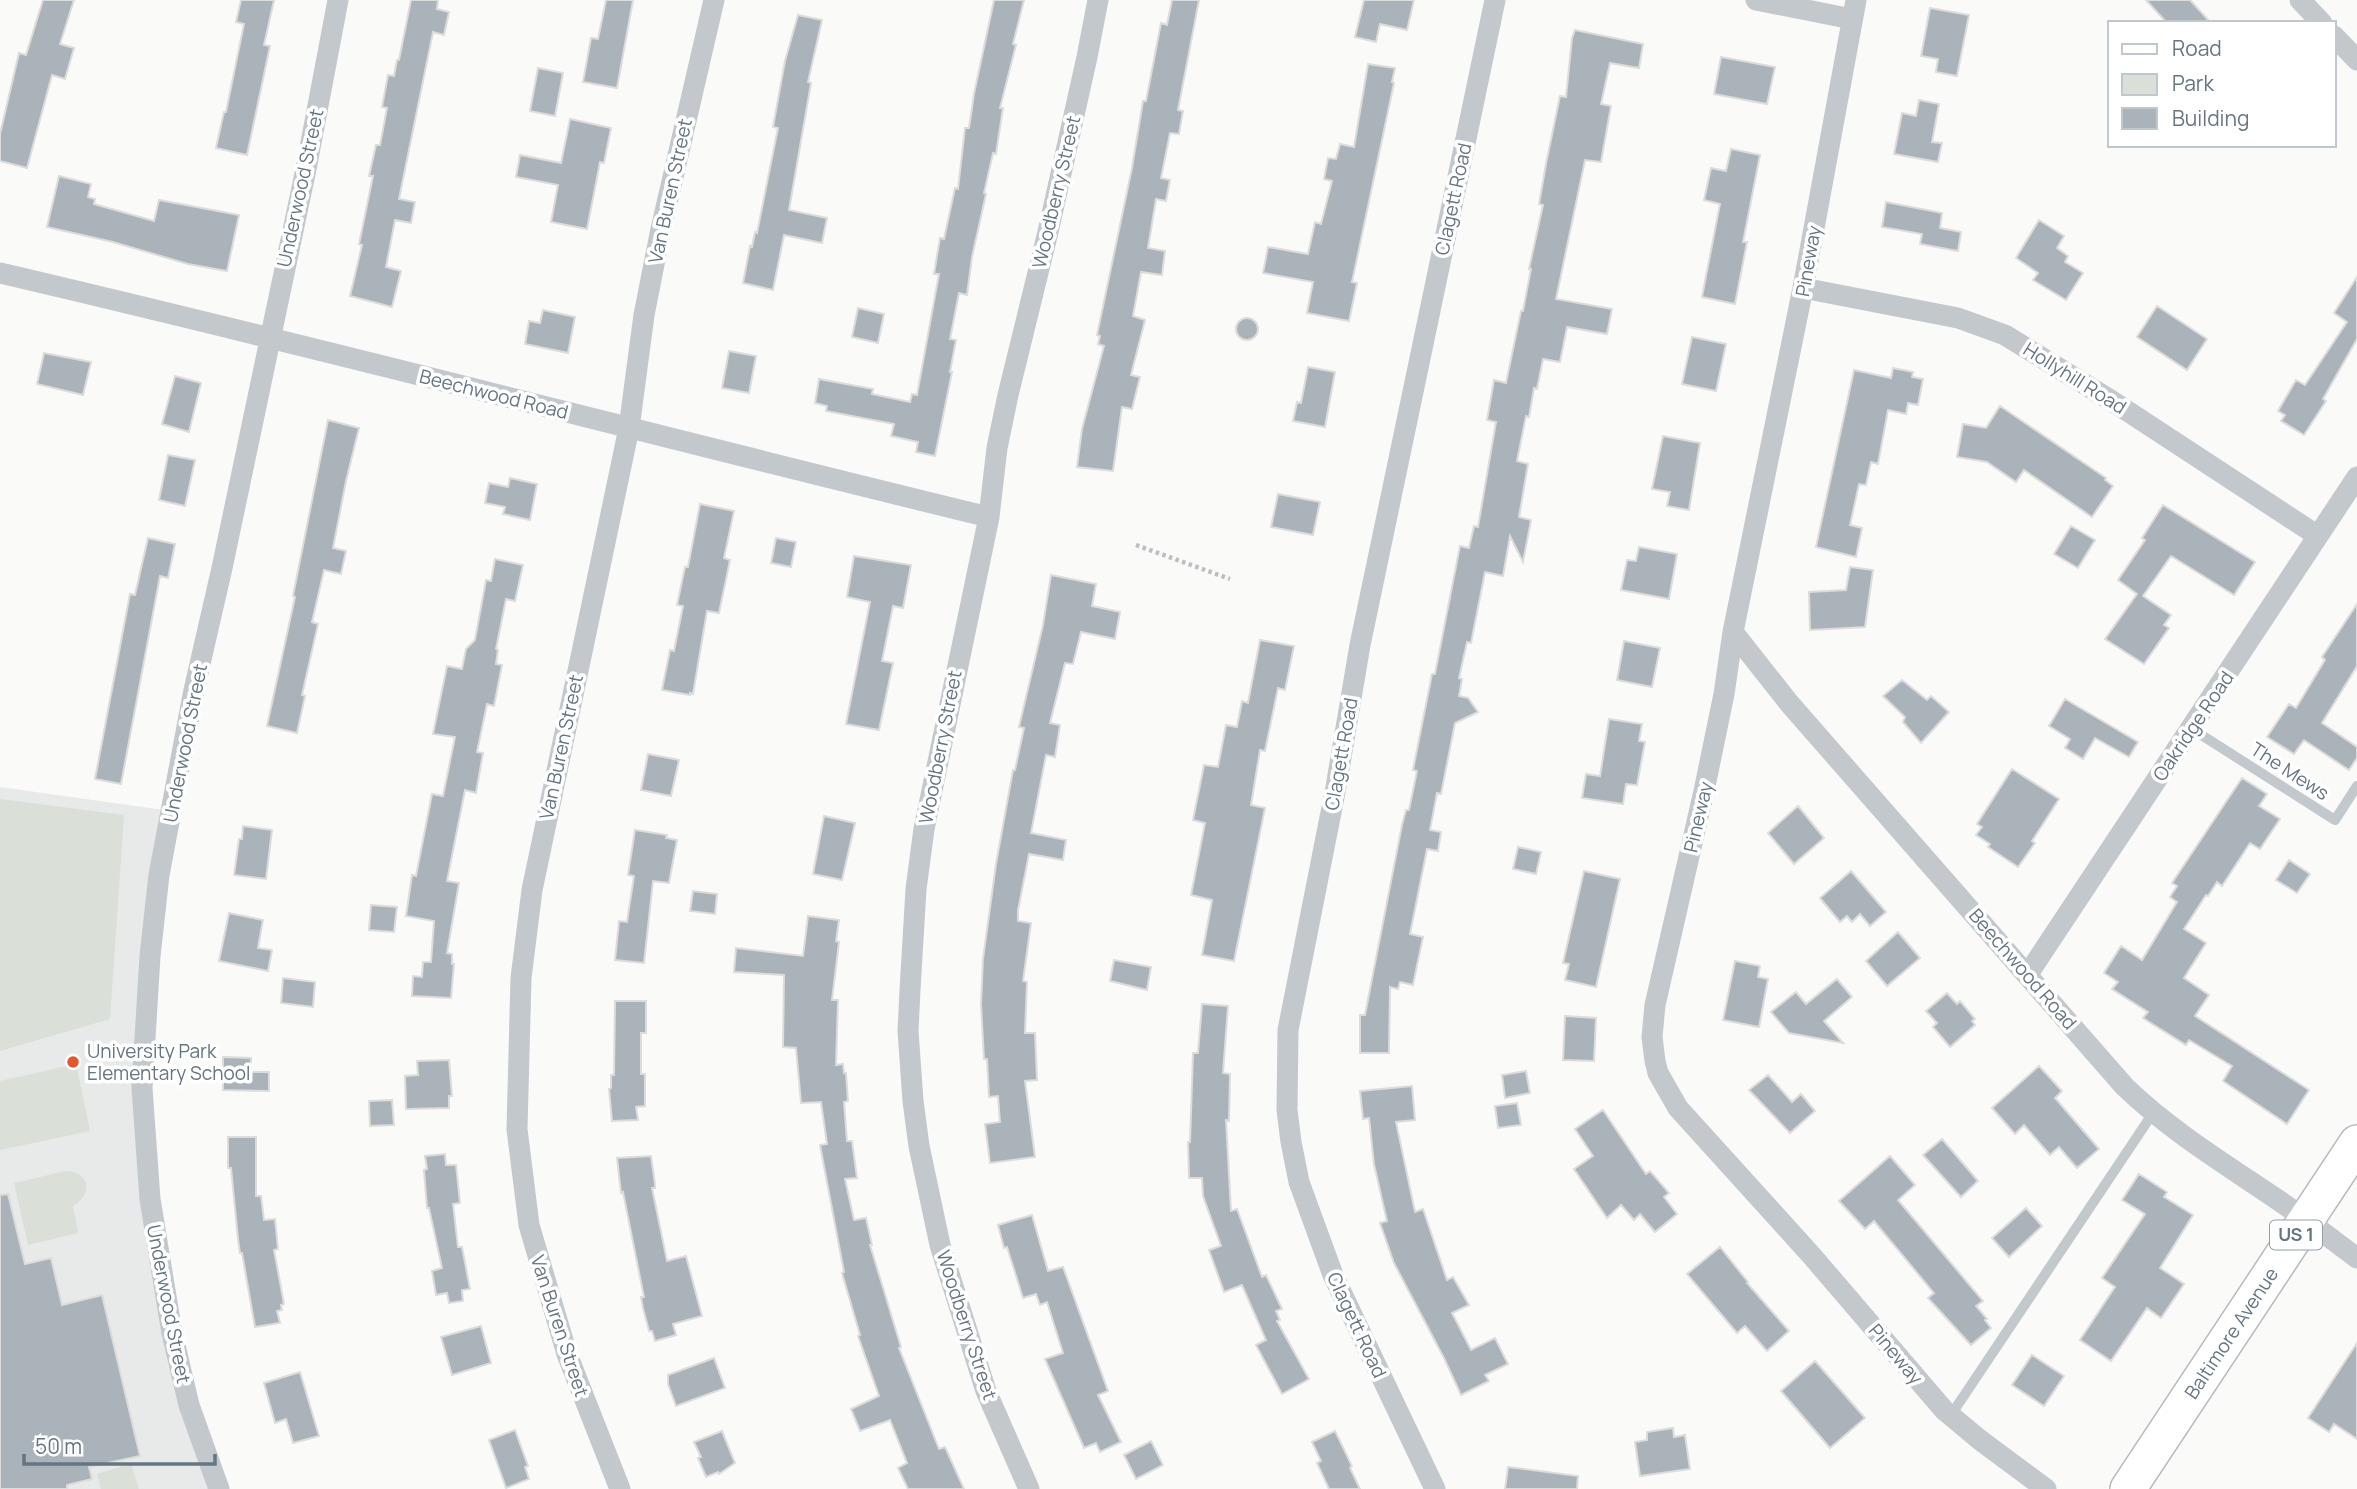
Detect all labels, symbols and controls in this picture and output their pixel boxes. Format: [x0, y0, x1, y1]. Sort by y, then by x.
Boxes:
legend [2108, 21, 2336, 147]
text: Road [2172, 34, 2222, 62]
text: Park [2172, 69, 2214, 97]
text: Building [2172, 104, 2249, 132]
street label: Underwood Street [271, 106, 329, 270]
street label: Woodberry Street [1026, 113, 1086, 271]
street label: Van Buren Street [642, 116, 698, 266]
street label: Clagett Road [1428, 141, 1478, 257]
street label: Pineway [1789, 223, 1827, 299]
street label: Hollyhill Road [2019, 336, 2131, 420]
street label: Beechwood Road [417, 363, 571, 425]
street label: Underwood Street [157, 661, 213, 825]
street label: Oakridge Road [2147, 666, 2239, 786]
street label: Woodberry Street [912, 668, 968, 826]
street label: Van Buren Street [533, 672, 589, 822]
street label: Clagett Road [1318, 696, 1364, 812]
street label: The Mews [2246, 736, 2334, 806]
street label: Pineway [1677, 779, 1719, 855]
street label: Beechwood Road [1963, 903, 2083, 1035]
place label: University Park Elementary School [87, 1038, 250, 1086]
marker: University Park Elementary School [65, 1054, 81, 1070]
road number: US 1 [2270, 1220, 2322, 1250]
street label: Underwood Street [141, 1222, 197, 1386]
street label: Woodberry Street [931, 1247, 1003, 1403]
street label: Van Buren Street [525, 1252, 595, 1400]
street label: Baltimore Avenue [2178, 1262, 2284, 1404]
street label: Clagett Road [1321, 1268, 1393, 1382]
street label: Pineway [1863, 1318, 1929, 1390]
scale bar [24, 1422, 215, 1466]
text: 50 m [35, 1432, 82, 1460]

